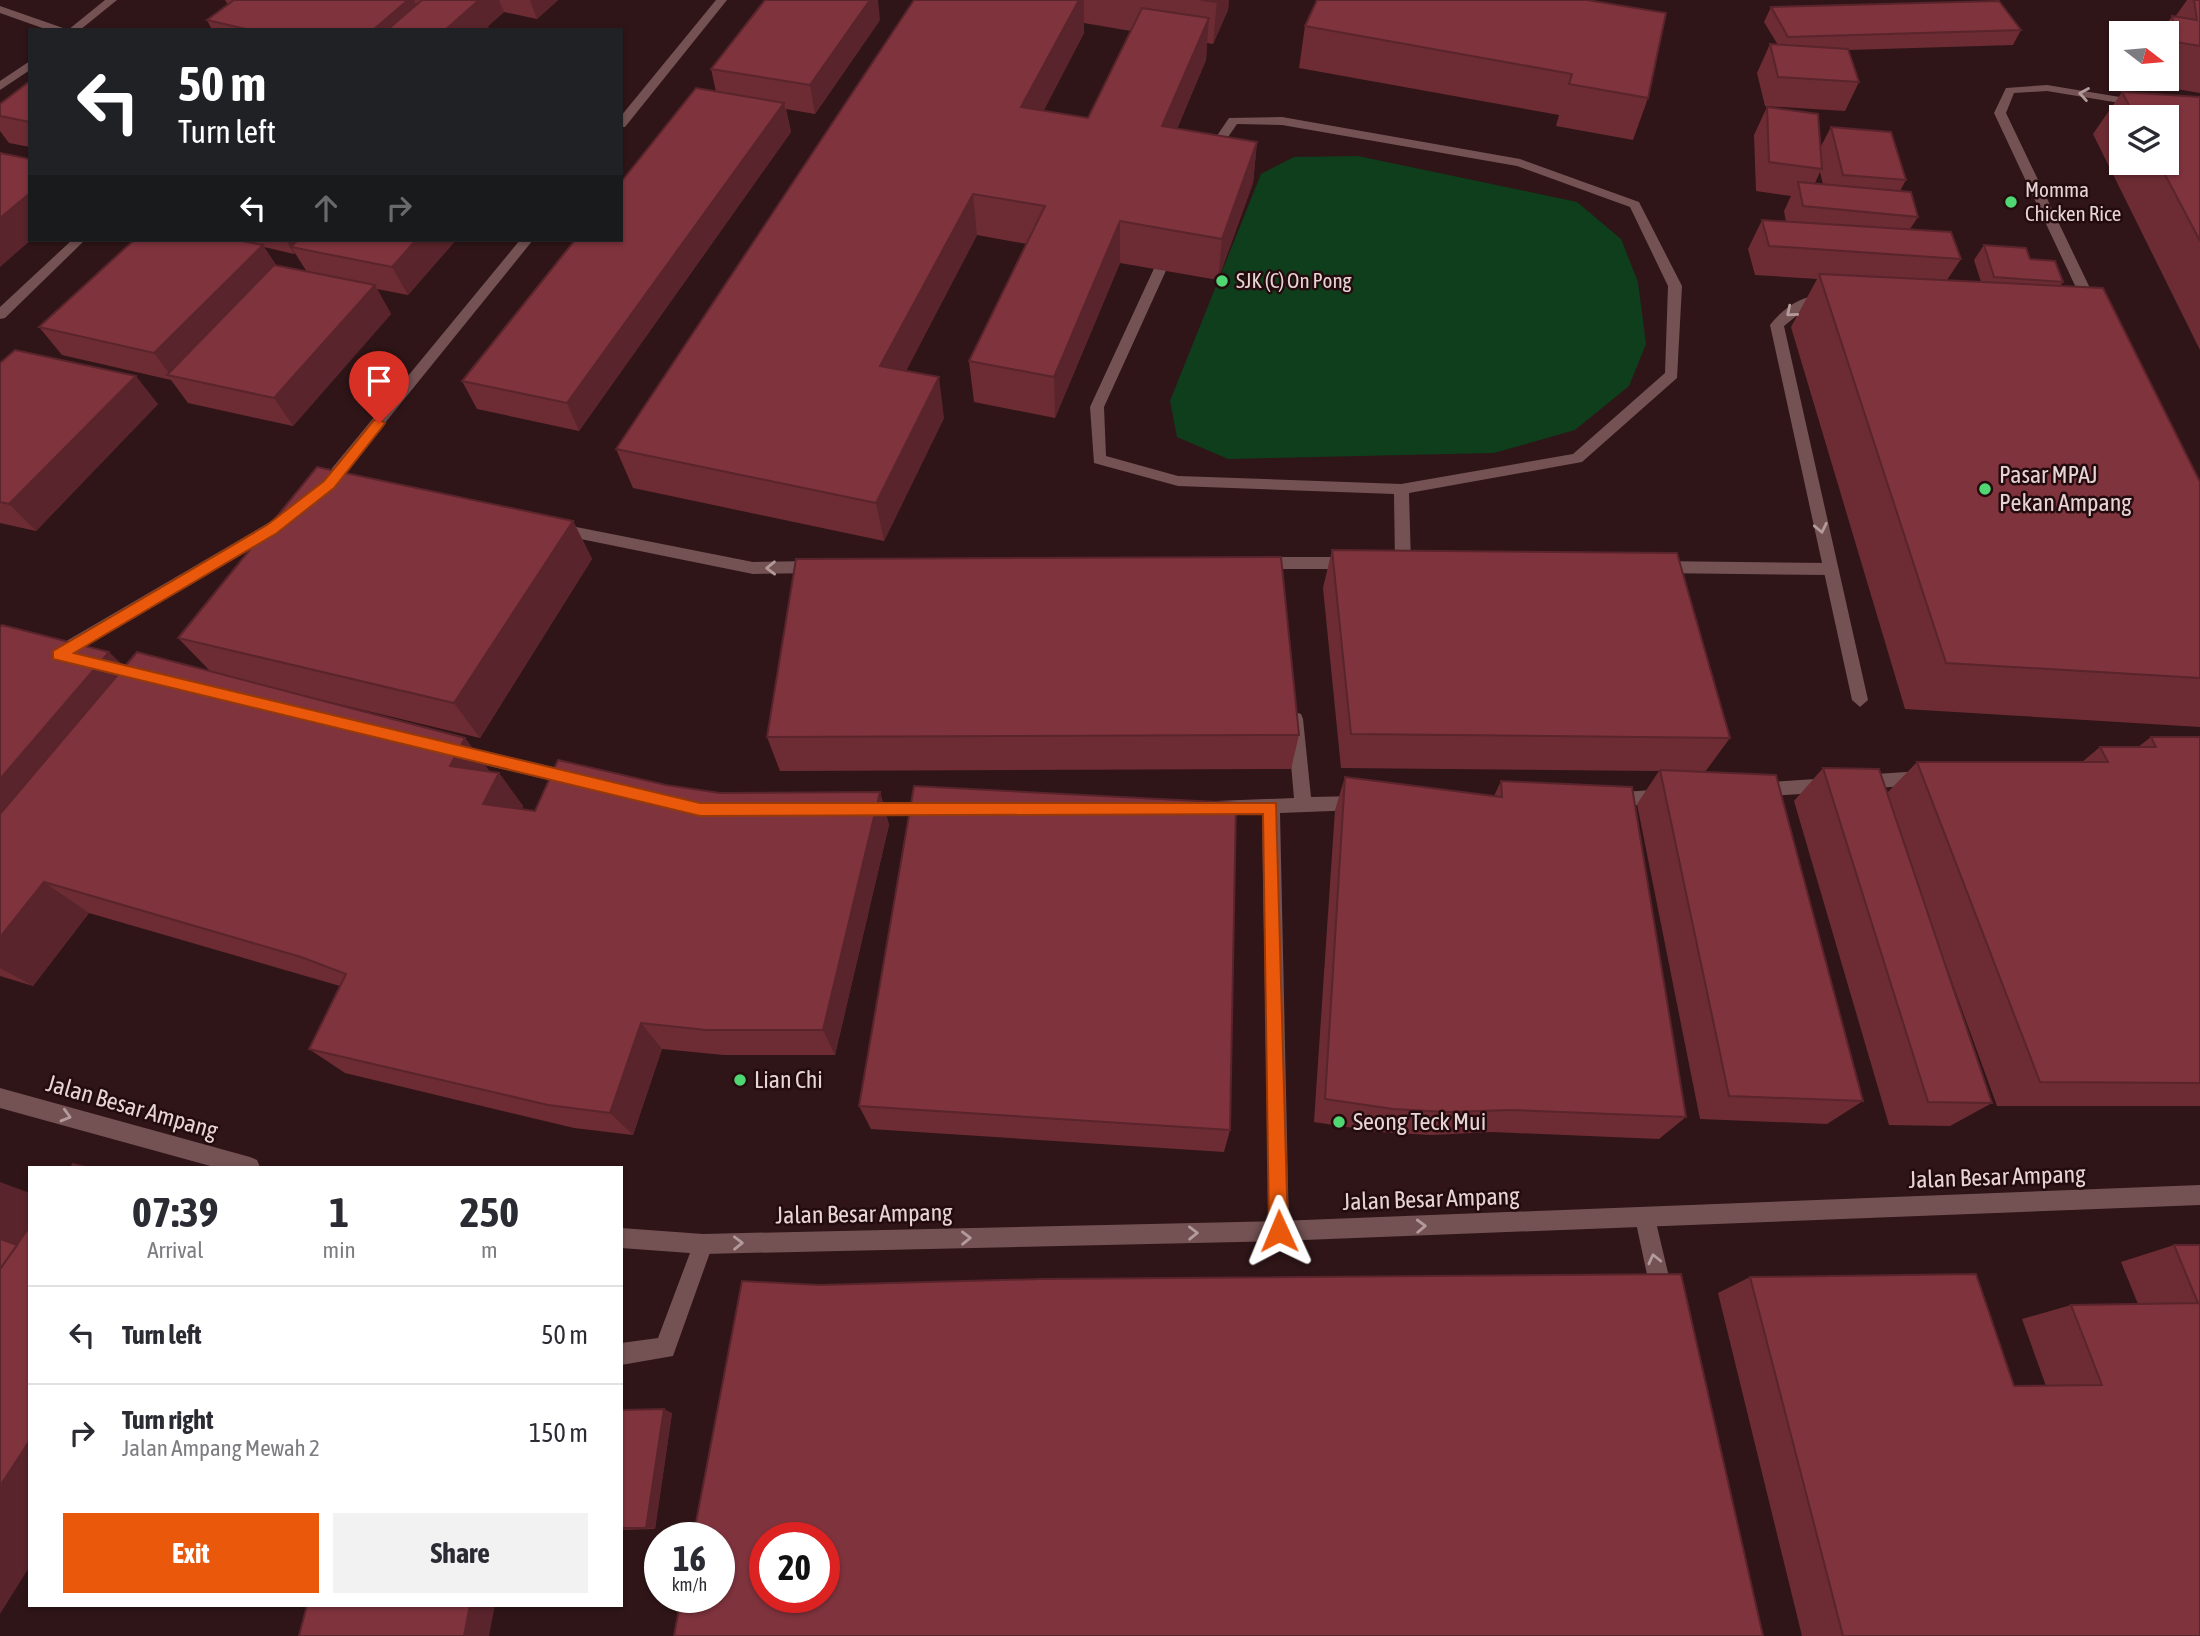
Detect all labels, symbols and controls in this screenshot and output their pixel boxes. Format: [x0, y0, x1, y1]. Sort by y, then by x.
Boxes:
north arrow [2109, 21, 2179, 91]
map controls [2109, 21, 2179, 175]
text: 50 m [178, 55, 266, 111]
icon: left [63, 56, 154, 147]
one-way arrow [2078, 87, 2090, 102]
button: layers [2109, 105, 2179, 175]
text: Turn left [178, 113, 276, 150]
place label: Momma Chicken Rice [2025, 177, 2121, 225]
icon: left [234, 189, 272, 227]
icon: ahead [307, 189, 345, 227]
icon: right [380, 189, 418, 227]
marker: Momma Chicken Rice [2003, 194, 2019, 210]
place label: SJK (C) On Pong [1236, 268, 1352, 292]
marker: SJK (C) On Pong [1214, 273, 1230, 289]
one-way arrow [1786, 304, 1799, 316]
pin [349, 351, 409, 423]
icon: arrive [360, 362, 398, 400]
place label: Pasar MPAJ Pekan Ampang [1999, 461, 2132, 516]
marker: Pasar MPAJ Pekan Ampang [1977, 481, 1993, 497]
one-way arrow [1813, 522, 1827, 534]
one-way arrow [765, 560, 776, 575]
place label: Lian Chi [754, 1066, 823, 1093]
street label: Jalan Besar Ampang [43, 1069, 222, 1144]
marker: Lian Chi [732, 1072, 748, 1088]
one-way arrow [60, 1108, 72, 1122]
place label: Seong Teck Mui [1353, 1108, 1486, 1135]
marker: Seong Teck Mui [1331, 1114, 1347, 1130]
street label: Jalan Besar Ampang [1908, 1160, 2087, 1193]
street label: Jalan Besar Ampang [1342, 1182, 1521, 1215]
text: 07:39 [132, 1188, 219, 1236]
text: 1 [329, 1188, 349, 1236]
text: 250 [460, 1188, 519, 1236]
position arrow [1242, 1194, 1316, 1268]
street label: Jalan Besar Ampang [775, 1198, 953, 1229]
one-way arrow [1416, 1218, 1426, 1234]
one-way arrow [1188, 1225, 1199, 1240]
one-way arrow [961, 1230, 971, 1246]
one-way arrow [734, 1235, 744, 1251]
text: Arrival [147, 1237, 203, 1263]
text: min [323, 1237, 356, 1263]
text: m [481, 1237, 498, 1263]
one-way arrow [1648, 1253, 1662, 1265]
icon: left [63, 1316, 101, 1354]
text: Turn left [122, 1320, 202, 1350]
text: 50 m [541, 1320, 588, 1350]
text: Turn right [122, 1405, 213, 1435]
icon: right [63, 1414, 101, 1452]
text: 150 m [529, 1418, 588, 1448]
text: Jalan Ampang Mewah 2 [122, 1435, 320, 1461]
button: Exit [63, 1513, 319, 1593]
button: Share [333, 1513, 588, 1593]
speed limit sign: 20 [749, 1522, 840, 1613]
text: 16 [673, 1538, 706, 1578]
text: km/h [672, 1574, 707, 1595]

